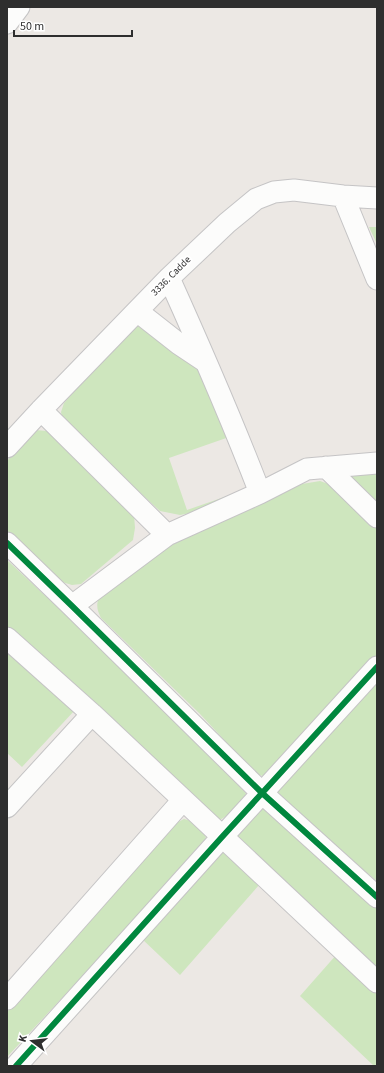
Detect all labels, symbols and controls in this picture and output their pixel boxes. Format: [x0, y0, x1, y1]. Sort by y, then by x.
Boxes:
scale bar [14, 12, 132, 38]
text: 50 m [20, 18, 44, 35]
street label: 3336. Cadde [148, 253, 194, 299]
north arrow [12, 1021, 52, 1061]
text: K [15, 1033, 31, 1044]

